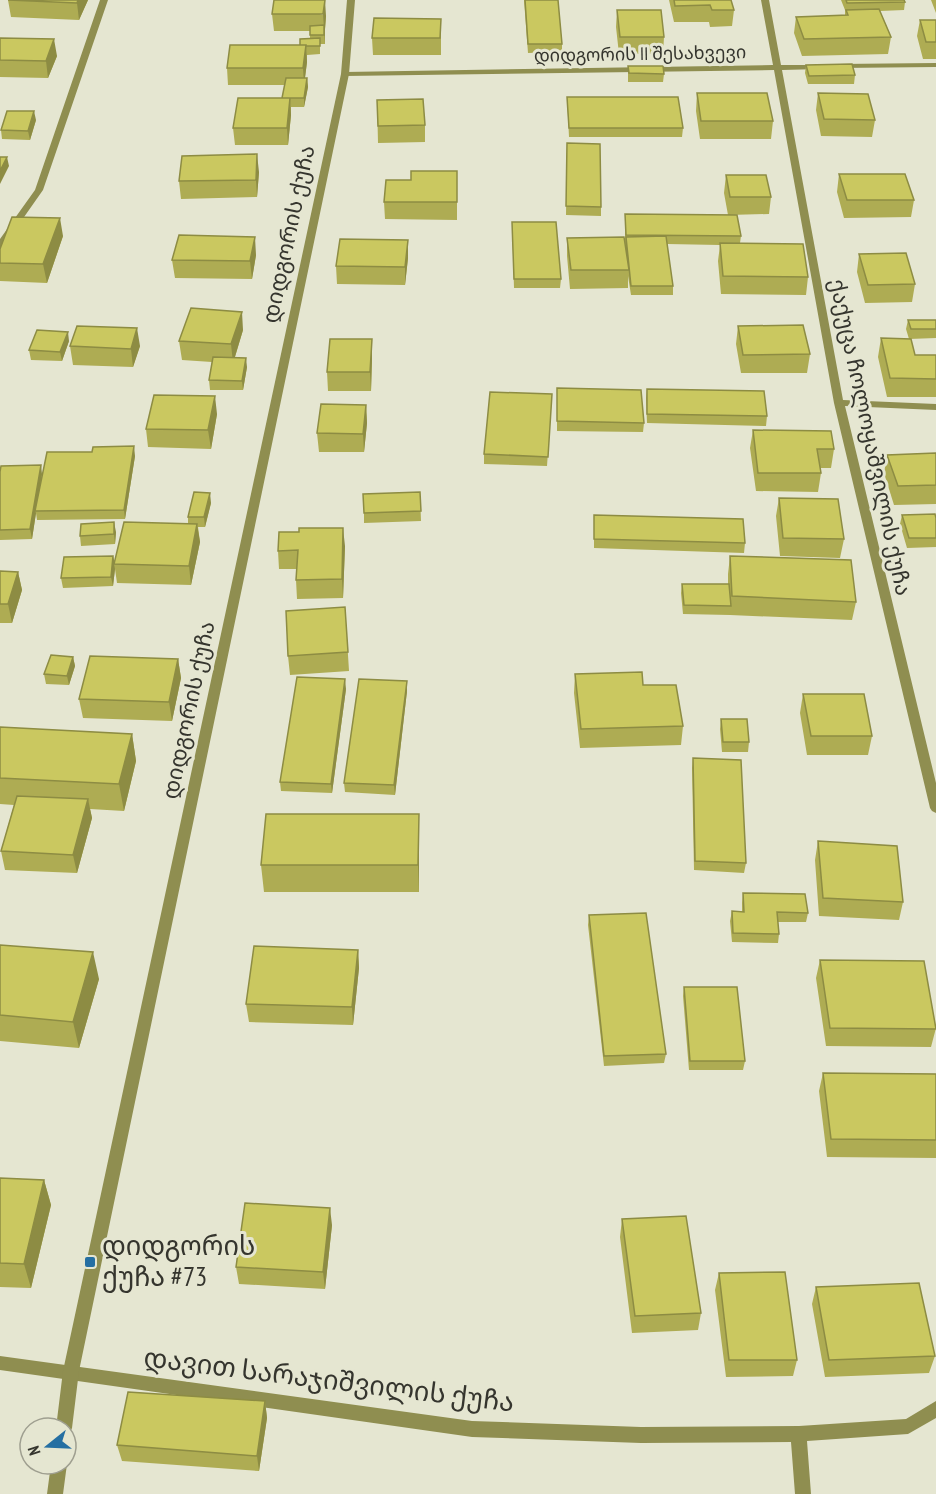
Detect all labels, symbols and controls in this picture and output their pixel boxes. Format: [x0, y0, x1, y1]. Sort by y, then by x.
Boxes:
street label: დიდგორის II შესახვევი [534, 40, 746, 67]
street label: დიდგორის ქუჩა [255, 143, 321, 325]
street label: ქაქუცა ჩოლოყაშვილის ქუჩა [824, 276, 918, 598]
street label: დიდგორის ქუჩა [155, 619, 221, 801]
place label: დიდგორის ქუჩა #73 [102, 1228, 255, 1293]
marker: დიდგორის ქუჩა #73 [83, 1255, 97, 1269]
street label: დავით სარაჯიშვილის ქუჩა [142, 1339, 516, 1419]
north arrow [18, 1416, 78, 1476]
text: N [23, 1443, 45, 1458]

